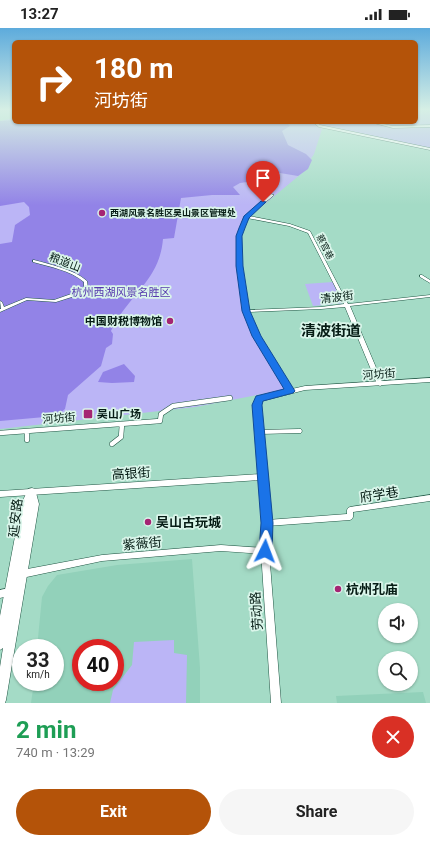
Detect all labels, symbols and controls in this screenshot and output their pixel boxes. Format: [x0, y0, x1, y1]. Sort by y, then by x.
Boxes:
text: 13:27 [20, 5, 59, 23]
text: 180 m [94, 52, 173, 85]
icon: right [28, 56, 80, 108]
text: 河坊街 [94, 90, 148, 111]
pin [246, 161, 280, 202]
icon: arrive [252, 167, 274, 189]
marker: 西湖风景名胜区吴山景区管理处 [97, 208, 107, 218]
place label: 西湖风景名胜区吴山景区管理处 [110, 208, 236, 218]
street label: 蔡官巷 [314, 233, 336, 261]
street label: 粮道山 [47, 250, 83, 274]
park label: 杭州西湖风景名胜区 [72, 286, 171, 299]
street label: 清波街 [320, 289, 354, 306]
place label: 中国财税博物馆 [85, 315, 162, 328]
marker: 中国财税博物馆 [165, 316, 175, 326]
district label: 清波街道 [301, 322, 361, 340]
street label: 河坊街 [362, 367, 396, 382]
marker: 吴山广场 [82, 408, 94, 420]
place label: 吴山广场 [97, 408, 141, 421]
street label: 河坊街 [42, 411, 76, 426]
street label: 高银街 [111, 465, 151, 482]
street label: 府学巷 [359, 484, 400, 505]
street label: 延安路 [6, 498, 25, 538]
place label: 吴山古玩城 [156, 515, 221, 530]
marker: 吴山古玩城 [143, 517, 153, 527]
position arrow [244, 530, 286, 572]
street label: 紫薇街 [122, 534, 162, 553]
place label: 杭州孔庙 [346, 582, 398, 597]
marker: 杭州孔庙 [333, 584, 343, 594]
street label: 劳动路 [248, 591, 265, 631]
map controls [378, 603, 418, 691]
button: sound [378, 603, 418, 643]
speed limit sign: 40 [72, 639, 124, 691]
text: 33 [27, 648, 49, 672]
button: search [378, 651, 418, 691]
text: km/h [26, 669, 50, 680]
text: 2 min [16, 716, 76, 744]
button: close [372, 716, 414, 758]
text: 740 m · 13:29 [16, 745, 95, 760]
button: Exit [16, 789, 211, 835]
button: Share [219, 789, 414, 835]

